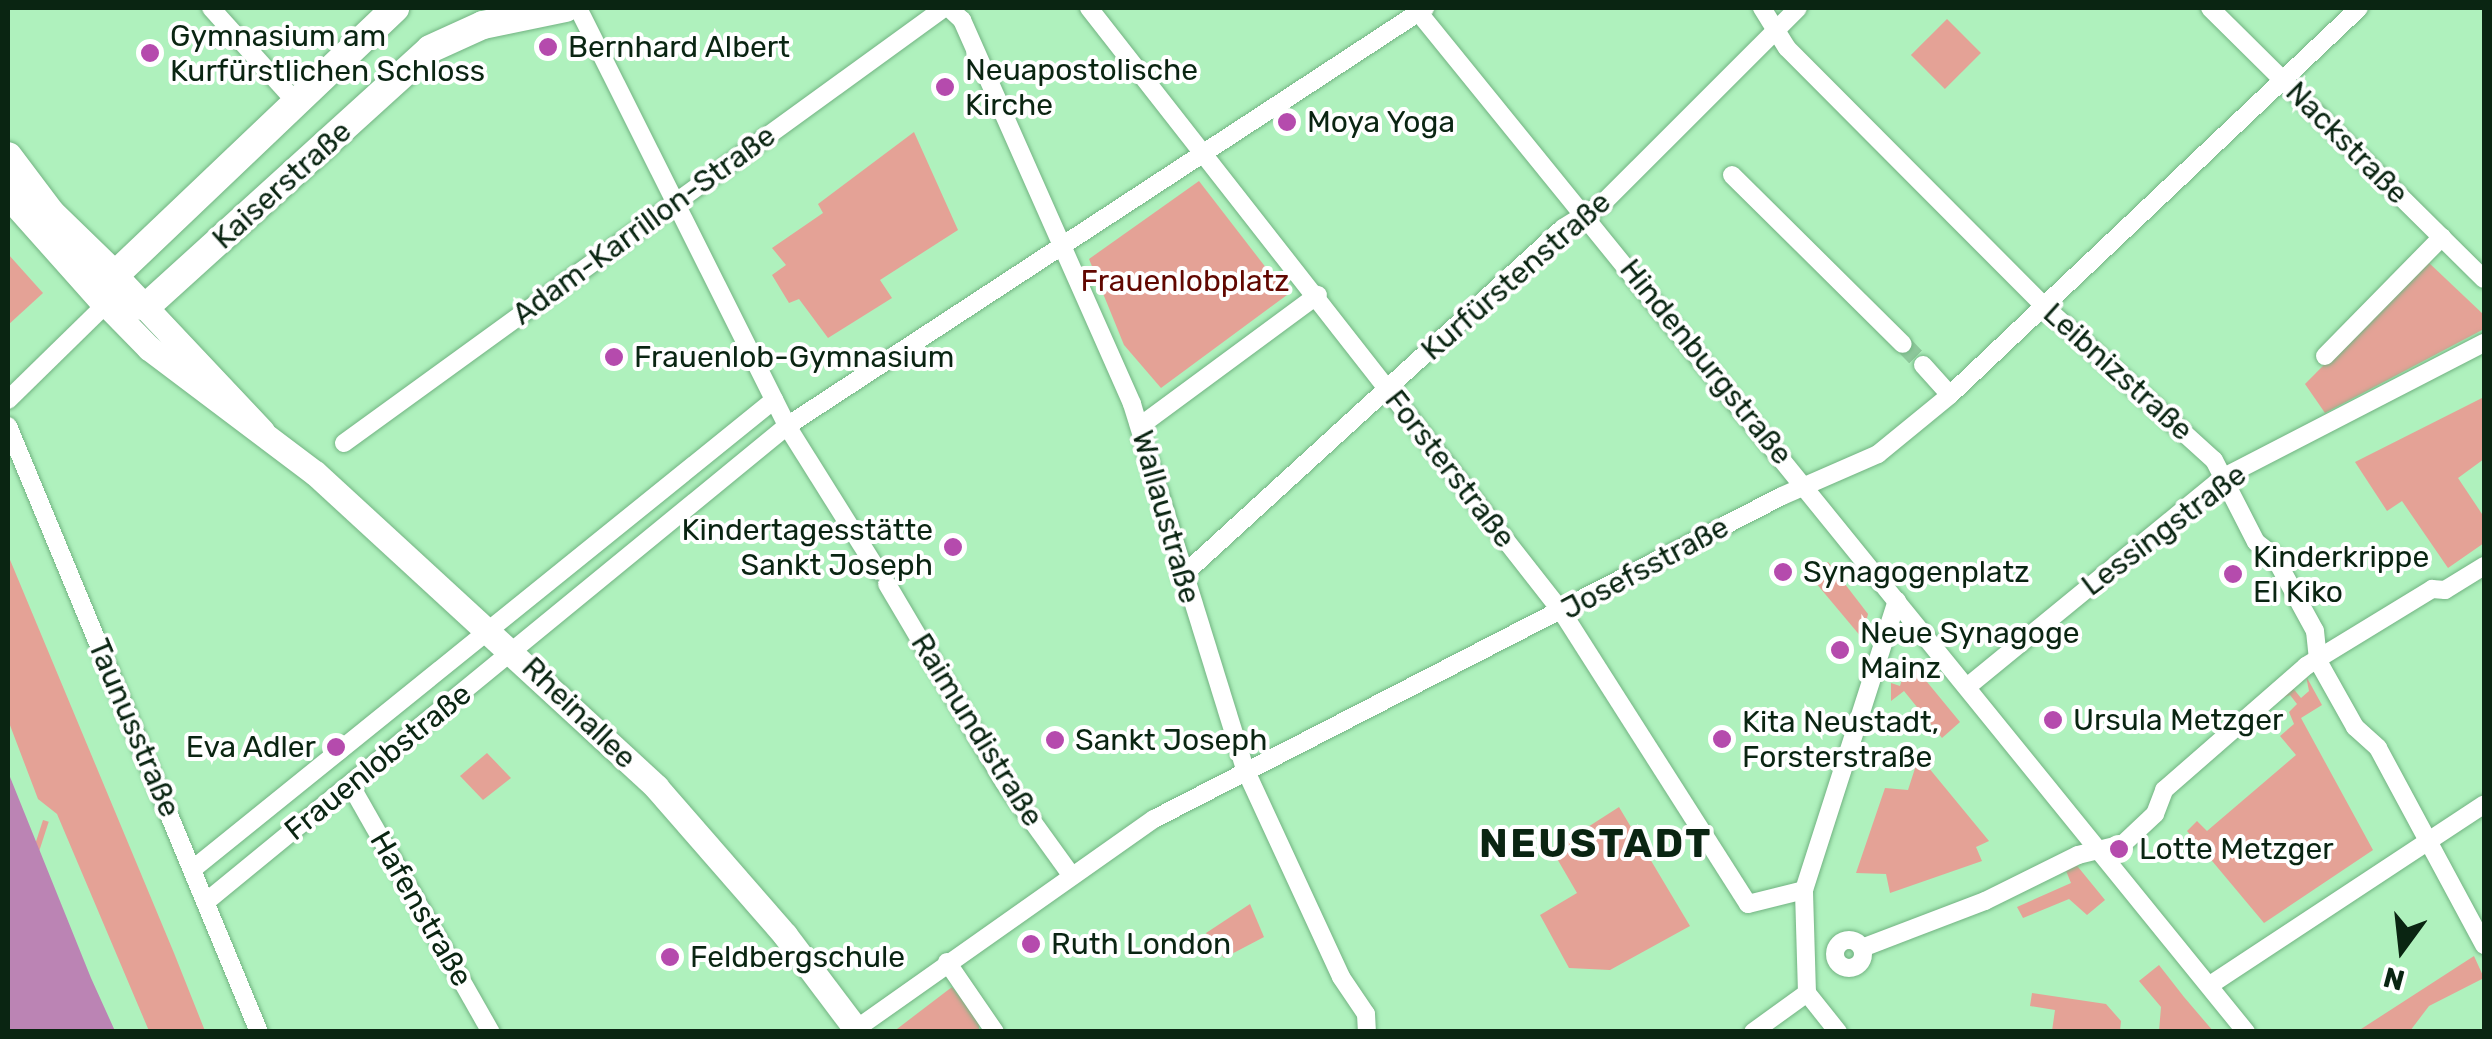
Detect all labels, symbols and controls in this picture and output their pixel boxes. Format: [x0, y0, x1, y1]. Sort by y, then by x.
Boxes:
place label: Gymnasium am Kurfürstlichen Schloss [170, 18, 485, 88]
place label: Bernhard Albert [568, 29, 791, 65]
marker: Bernhard Albert [537, 36, 559, 58]
marker: Gymnasium am Kurfürstlichen Schloss [139, 42, 161, 64]
place label: Neuapostolische Kirche [965, 52, 1198, 122]
street label: Nackstraße [2278, 74, 2416, 212]
marker: Neuapostolische Kirche [934, 76, 956, 98]
place label: Moya Yoga [1307, 104, 1456, 140]
marker: Moya Yoga [1276, 111, 1298, 133]
street label: Kaiserstraße [205, 113, 359, 257]
street label: Adam-Karrillon-Straße [505, 117, 783, 333]
street label: Kurfürstenstraße [1414, 184, 1618, 368]
street label: Hindenburgstraße [1612, 252, 1800, 472]
park label: Frauenlobplatz [1081, 263, 1289, 299]
street label: Leibnizstraße [2036, 296, 2200, 448]
place label: Frauenlob-Gymnasium [634, 339, 954, 375]
marker: Frauenlob-Gymnasium [603, 346, 625, 368]
street label: Forsterstraße [1377, 383, 1523, 555]
street label: Wallaustraße [1124, 426, 1208, 608]
street label: Lessingstraße [2075, 456, 2253, 604]
street label: Josefsstraße [1555, 509, 1735, 627]
place label: Kindertagesstätte Sankt Joseph [681, 512, 933, 582]
marker: Kindertagesstätte Sankt Joseph [942, 536, 964, 558]
place label: Kinderkrippe El Kiko [2253, 539, 2429, 610]
place label: Synagogenplatz [1803, 554, 2030, 590]
marker: Synagogenplatz [1772, 561, 1794, 583]
marker: Kinderkrippe El Kiko [2222, 563, 2244, 585]
place label: Neue Synagoge Mainz [1860, 615, 2080, 686]
street label: Raimundistraße [903, 627, 1051, 833]
street label: Taunusstraße [80, 634, 188, 822]
marker: Neue Synagoge Mainz [1829, 639, 1851, 661]
street label: Rheinallee [514, 650, 644, 776]
street label: Frauenlobstraße [278, 676, 478, 848]
place label: Ursula Metzger [2073, 702, 2283, 738]
place label: Kita Neustadt, Forsterstraße [1742, 704, 1939, 774]
marker: Ursula Metzger [2042, 709, 2064, 731]
place label: Sankt Joseph [1075, 722, 1267, 758]
marker: Kita Neustadt, Forsterstraße [1711, 728, 1733, 750]
place label: Eva Adler [185, 729, 316, 765]
marker: Sankt Joseph [1044, 729, 1066, 751]
marker: Eva Adler [325, 736, 347, 758]
district label: NEUSTADT [1479, 820, 1713, 868]
street label: Hafenstraße [362, 825, 480, 993]
place label: Lotte Metzger [2139, 831, 2334, 867]
marker: Lotte Metzger [2108, 838, 2130, 860]
north arrow [2352, 899, 2452, 999]
place label: Ruth London [1051, 926, 1231, 962]
marker: Ruth London [1020, 933, 1042, 955]
place label: Feldbergschule [690, 939, 905, 975]
marker: Feldbergschule [659, 946, 681, 968]
text: N [2380, 960, 2408, 997]

